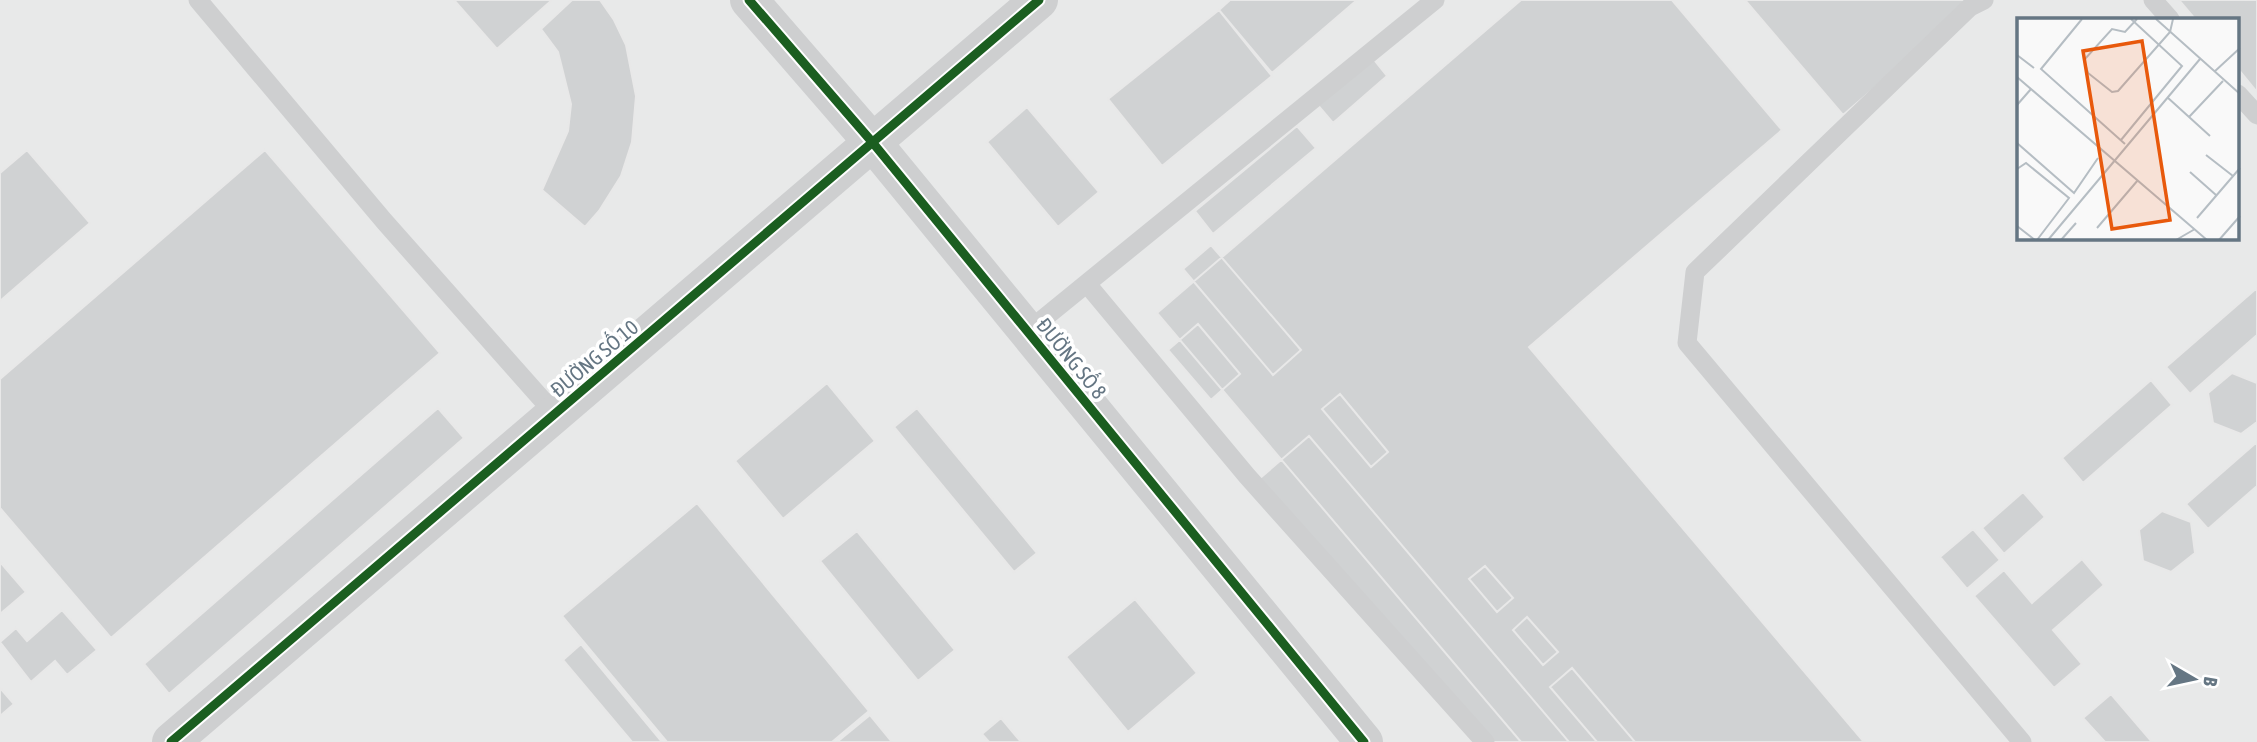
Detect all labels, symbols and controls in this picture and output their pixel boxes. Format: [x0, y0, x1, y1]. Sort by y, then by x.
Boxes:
inset map [2017, 18, 2240, 240]
street label: ĐƯỜNG SỐ 8 [1032, 312, 1113, 403]
street label: ĐƯỜNG SỐ 10 [545, 314, 643, 401]
north arrow [2159, 644, 2229, 714]
text: B [2199, 675, 2222, 688]

